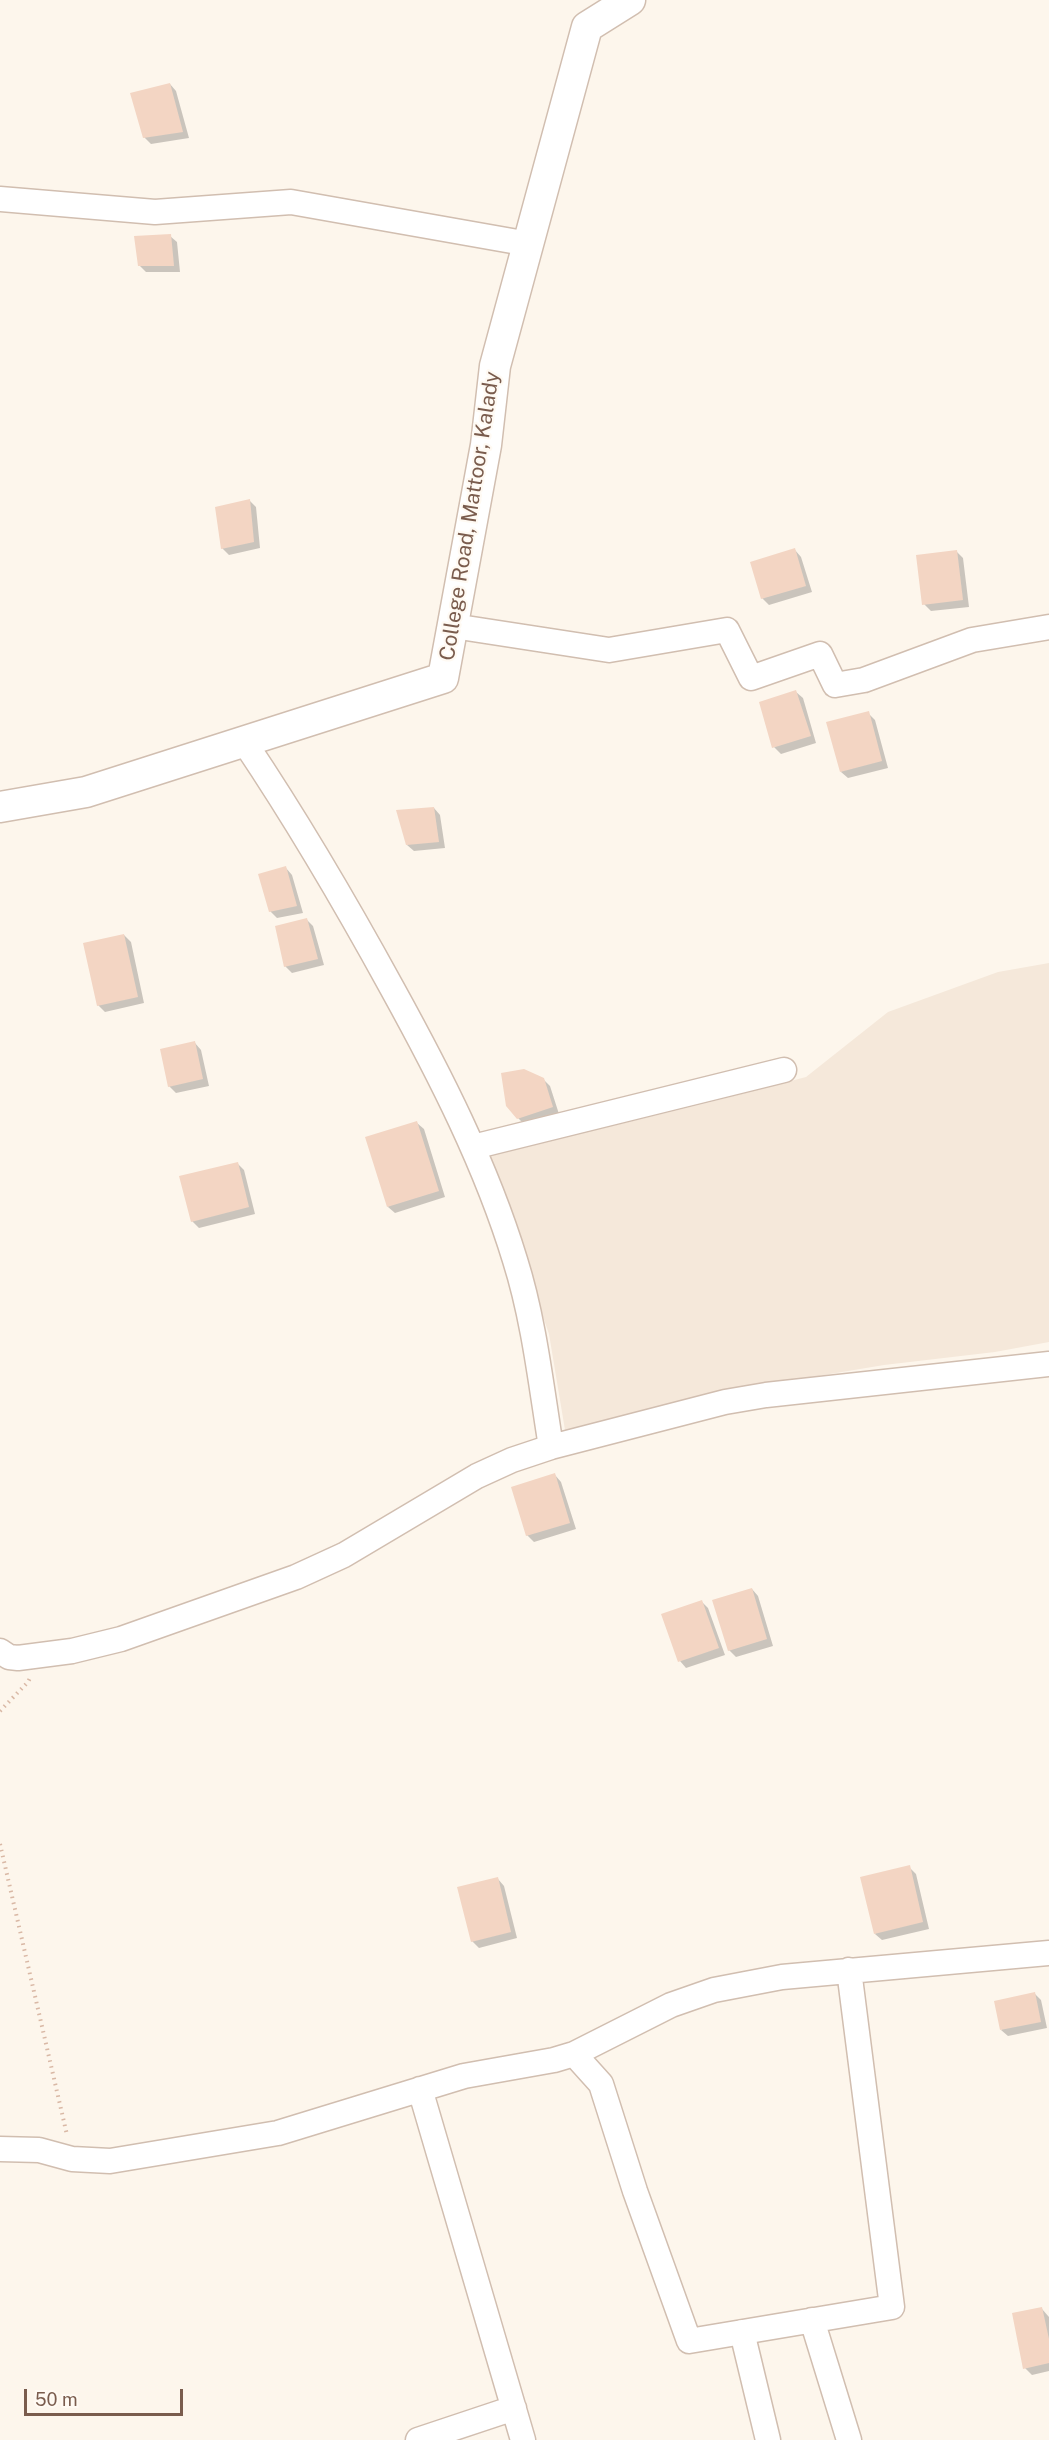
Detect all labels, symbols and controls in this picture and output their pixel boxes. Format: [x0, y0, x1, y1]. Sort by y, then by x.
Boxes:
street label: College Road, Mattoor, Kalady [435, 370, 505, 662]
scale bar [27, 2377, 186, 2415]
text: 50 m [35, 2389, 78, 2410]

